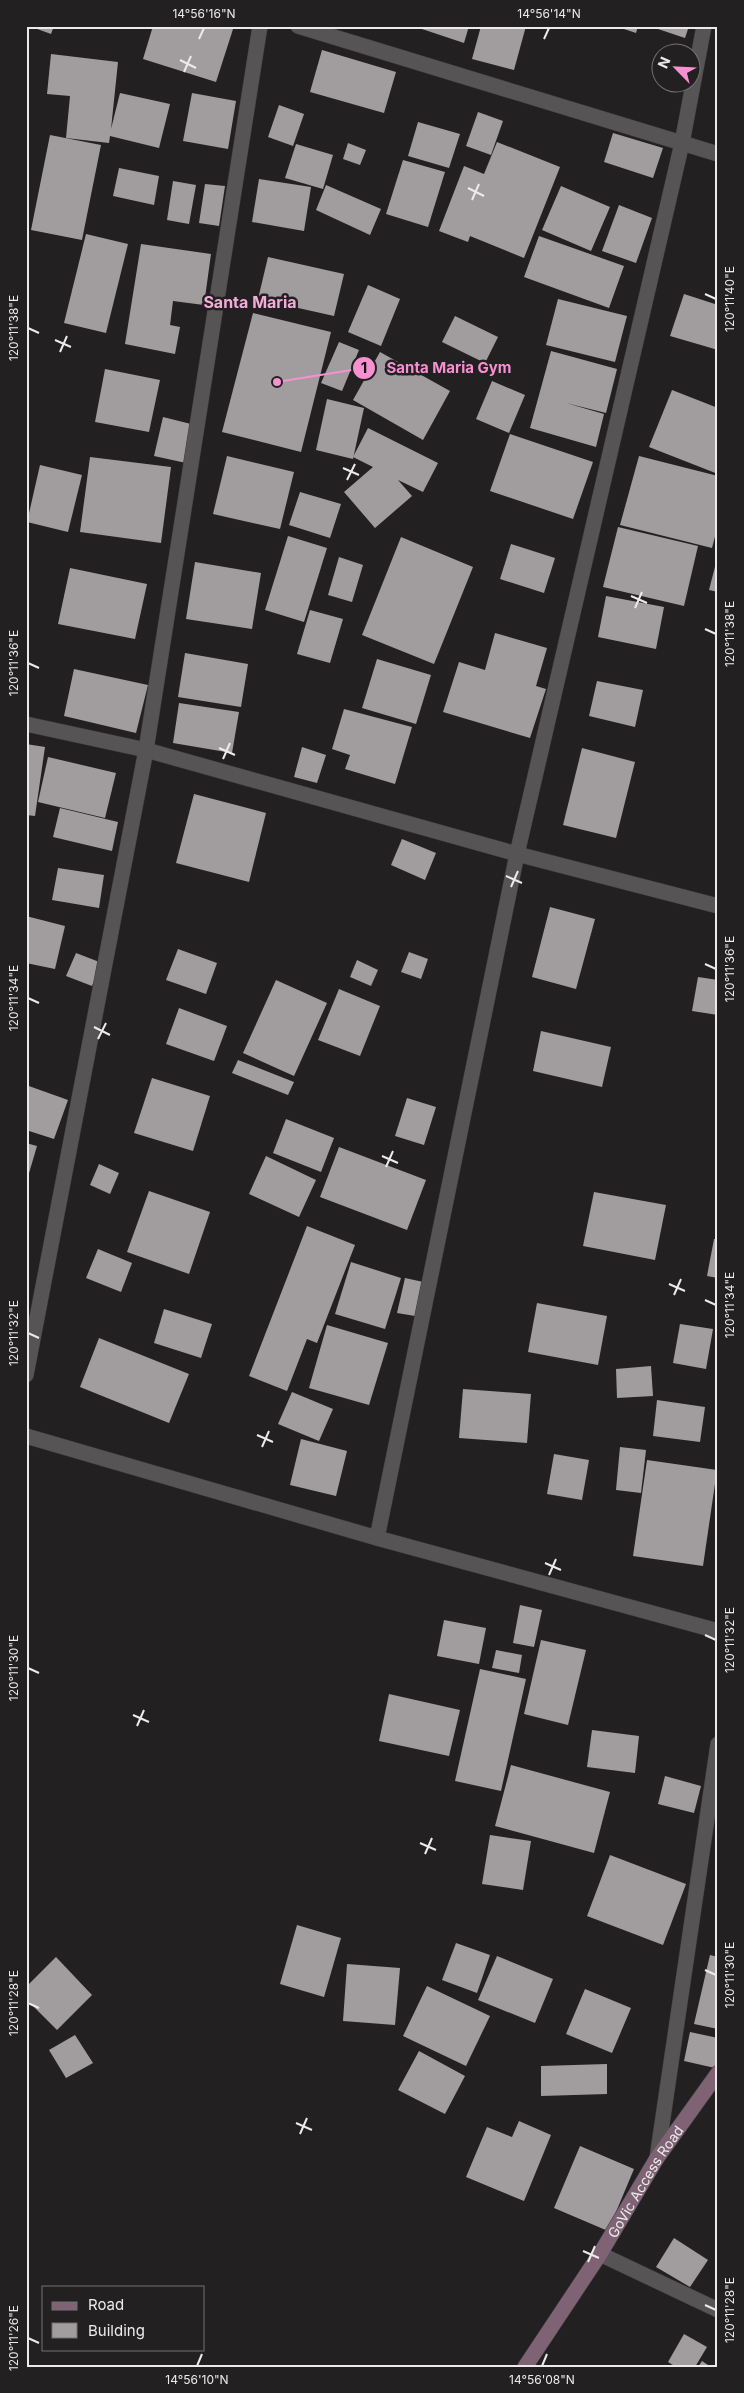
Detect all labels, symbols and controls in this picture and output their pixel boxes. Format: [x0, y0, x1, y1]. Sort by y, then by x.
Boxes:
text: 14°56'16"N [172, 6, 236, 21]
text: 14°56'14"N [517, 6, 581, 21]
north arrow [652, 42, 702, 92]
text: N [654, 54, 674, 71]
text: 120°11'40"E [722, 266, 737, 332]
district label: Santa Maria [203, 292, 297, 312]
text: 120°11'38"E [6, 295, 21, 361]
callout: Santa Maria Gym [352, 353, 521, 383]
text: 1 [361, 358, 367, 377]
text: Santa Maria Gym [387, 358, 511, 377]
text: 120°11'38"E [722, 601, 737, 667]
text: 120°11'36"E [6, 630, 21, 696]
text: 120°11'36"E [722, 936, 737, 1002]
text: 120°11'34"E [6, 965, 21, 1031]
text: 120°11'34"E [722, 1272, 737, 1338]
text: 120°11'32"E [6, 1300, 21, 1366]
text: 120°11'32"E [722, 1607, 737, 1673]
text: 120°11'30"E [6, 1635, 21, 1701]
text: 120°11'30"E [722, 1942, 737, 2008]
text: 120°11'28"E [6, 1970, 21, 2036]
street label: GoVic Access Road [603, 2122, 686, 2241]
text: 120°11'28"E [722, 2277, 737, 2343]
legend [42, 2286, 205, 2350]
text: Road [88, 2295, 124, 2314]
text: 120°11'26"E [6, 2305, 21, 2371]
text: Building [88, 2321, 145, 2340]
text: 14°56'10"N [165, 2372, 229, 2387]
text: 14°56'08"N [509, 2372, 575, 2387]

